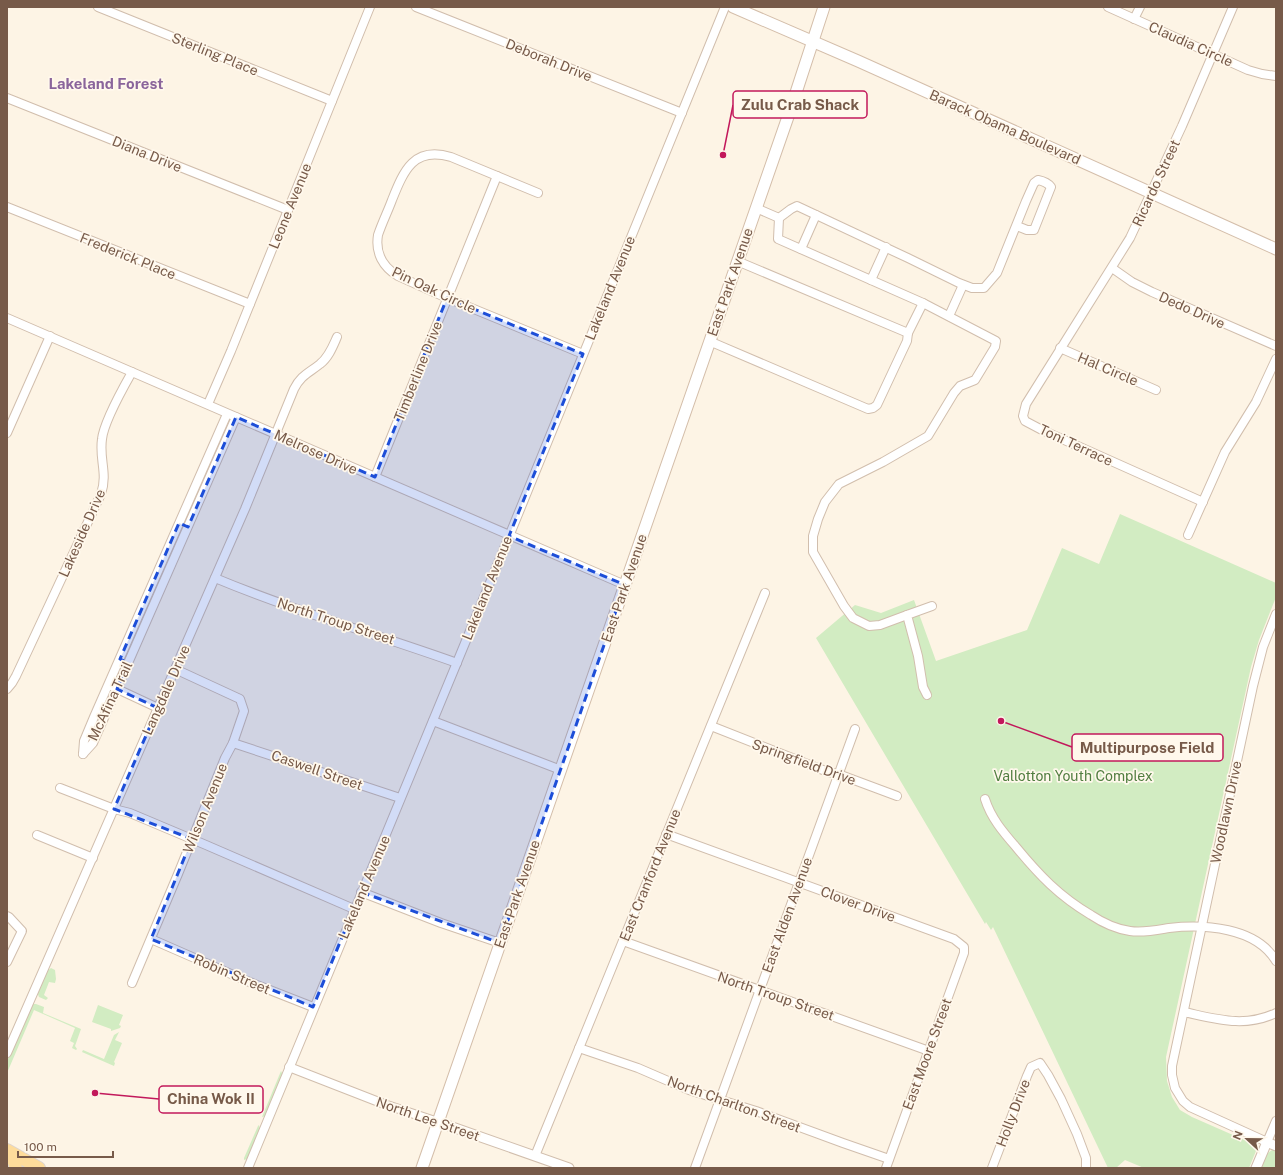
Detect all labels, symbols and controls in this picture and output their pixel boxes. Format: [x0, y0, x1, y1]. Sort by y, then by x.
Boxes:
street label: Claudia Circle [1146, 18, 1236, 70]
street label: Sterling Place [169, 29, 261, 79]
street label: Deborah Drive [503, 35, 595, 85]
district label: Lakeland Forest [48, 75, 164, 92]
street label: Barack Obama Boulevard [927, 86, 1083, 168]
callout: Zulu Crab Shack [733, 91, 867, 118]
text: Zulu Crab Shack [741, 96, 859, 113]
street label: Diana Drive [110, 133, 184, 175]
street label: Ricardo Street [1129, 137, 1183, 229]
street label: Leone Avenue [266, 161, 314, 251]
street label: East Park Avenue [704, 226, 756, 338]
street label: Frederick Place [78, 229, 178, 283]
street label: Lakeland Avenue [582, 234, 638, 342]
street label: Pin Oak Circle [389, 264, 479, 317]
street label: Dedo Drive [1156, 288, 1228, 332]
street label: Timberline Drive [391, 319, 445, 423]
street label: Hal Circle [1075, 349, 1141, 389]
street label: Toni Terrace [1037, 421, 1115, 469]
street label: Melrose Drive [272, 426, 360, 478]
street label: Lakeside Drive [55, 486, 109, 579]
street label: East Park Avenue [598, 532, 650, 644]
street label: Lakeland Avenue [459, 534, 515, 642]
street label: North Troup Street [275, 594, 397, 648]
street label: Langdale Drive [139, 642, 193, 738]
street label: McAfina Trail [85, 659, 135, 743]
callout: Multipurpose Field [1072, 734, 1223, 761]
street label: Springfield Drive [750, 736, 858, 788]
text: Multipurpose Field [1080, 739, 1214, 756]
street label: Caswell Street [269, 747, 365, 793]
street label: Woodlawn Drive [1207, 759, 1245, 865]
street label: Wilson Avenue [180, 761, 230, 855]
park label: Vallotton Youth Complex [993, 768, 1153, 784]
street label: East Cranford Avenue [616, 807, 684, 943]
street label: Lakeland Avenue [335, 833, 393, 941]
street label: East Park Avenue [491, 838, 543, 950]
street label: East Alden Avenue [759, 855, 815, 975]
street label: Clover Drive [818, 883, 898, 925]
street label: Robin Street [191, 951, 273, 997]
street label: North Troup Street [716, 969, 836, 1023]
street label: East Moore Street [899, 996, 955, 1112]
street label: North Charlton Street [665, 1072, 803, 1136]
street label: Holly Drive [993, 1077, 1033, 1149]
callout: China Wok II [159, 1086, 263, 1113]
text: China Wok II [167, 1090, 255, 1107]
street label: North Lee Street [374, 1094, 482, 1144]
north arrow [1227, 1119, 1267, 1159]
text: N [1231, 1129, 1245, 1141]
scale bar [18, 1133, 113, 1159]
text: 100 m [24, 1140, 57, 1154]

